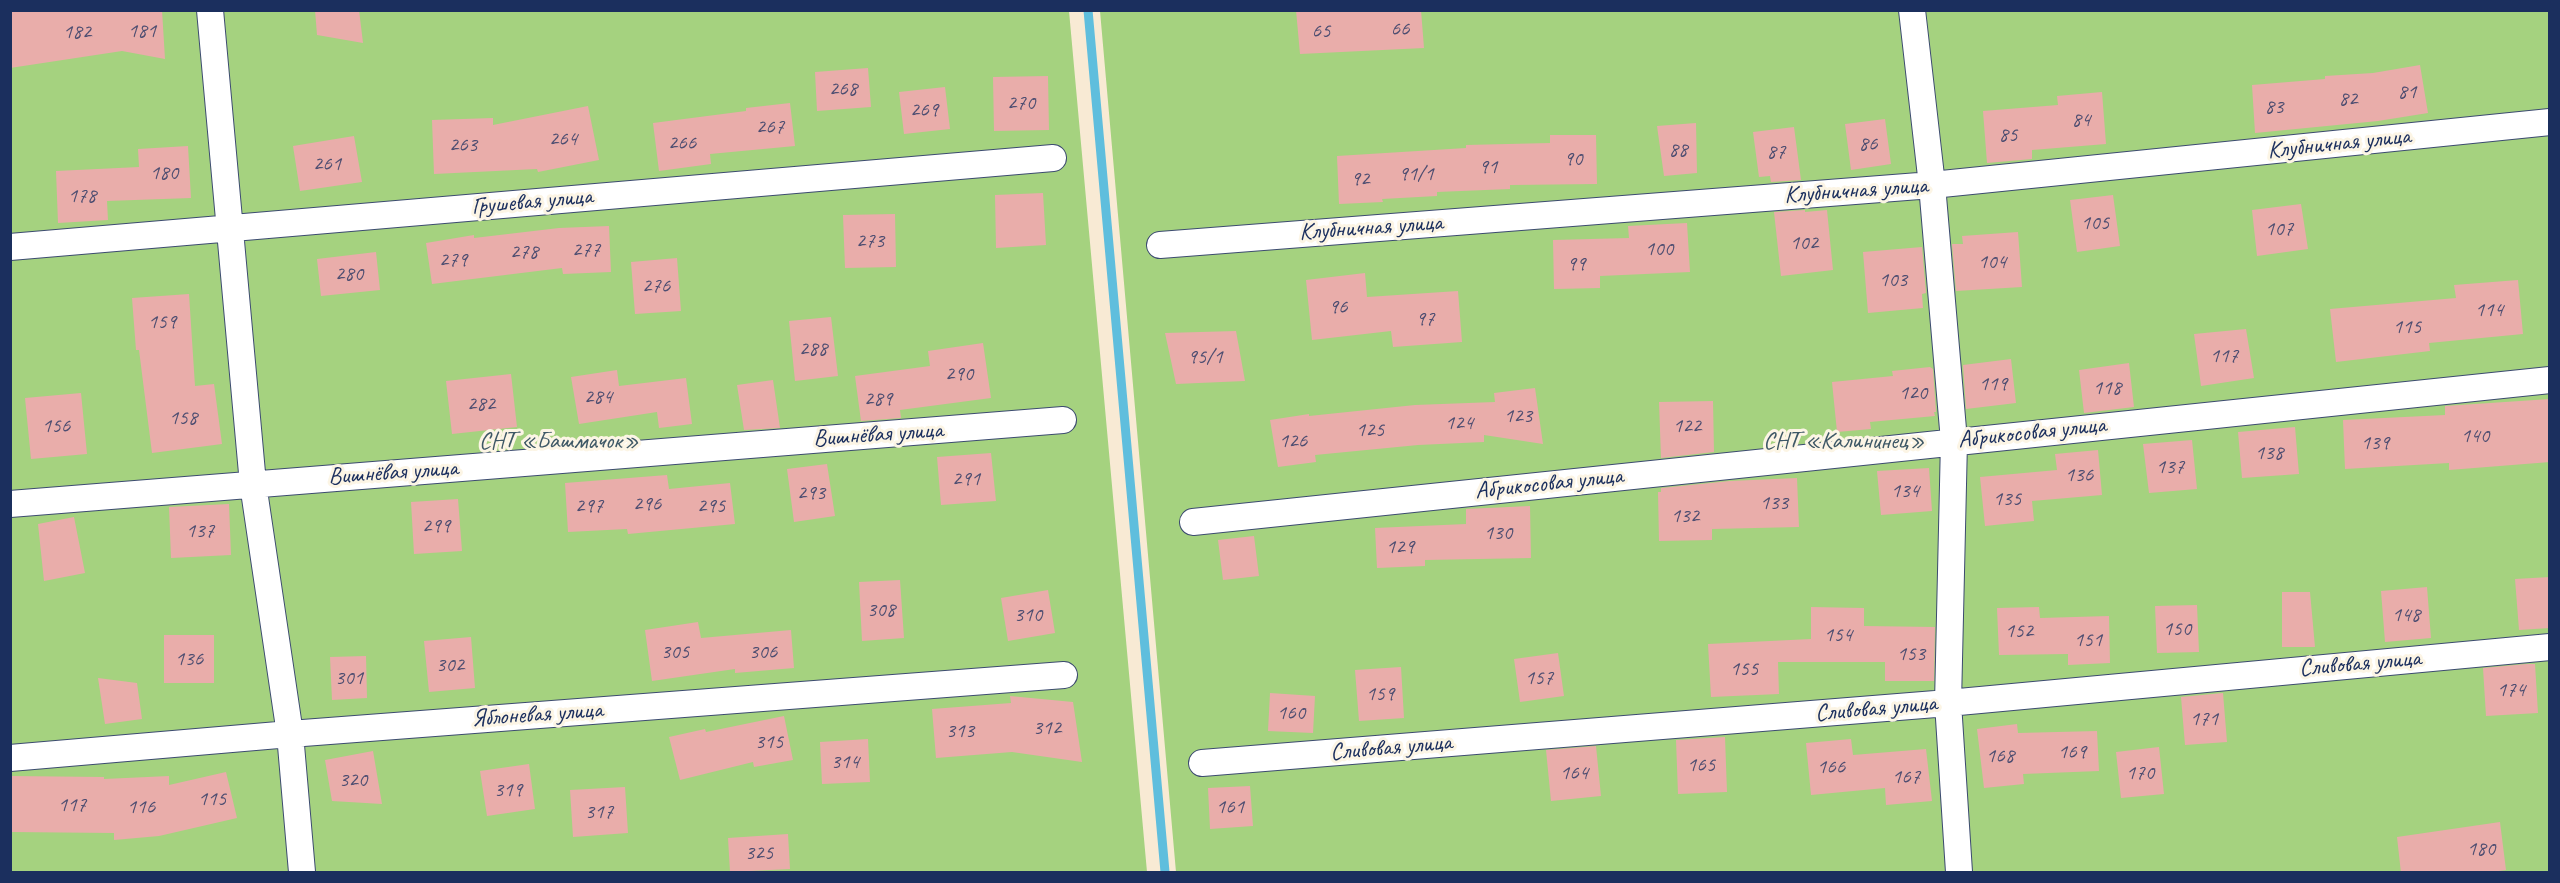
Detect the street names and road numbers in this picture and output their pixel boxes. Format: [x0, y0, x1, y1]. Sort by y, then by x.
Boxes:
street label: Клубничная улица [2266, 122, 2412, 166]
street label: Клубничная улица [1783, 172, 1929, 210]
street label: Грушевая улица [470, 182, 594, 222]
street label: Клубничная улица [1298, 209, 1444, 247]
street label: Абрикосовая улица [1957, 411, 2107, 455]
street label: Вишнёвая улица [812, 416, 944, 454]
street label: Вишнёвая улица [327, 454, 459, 492]
street label: Абрикосовая улица [1474, 462, 1624, 506]
street label: Сливовая улица [2298, 644, 2422, 684]
street label: Сливовая улица [1814, 689, 1938, 729]
street label: Яблоневая улица [470, 696, 604, 734]
street label: Сливовая улица [1329, 728, 1453, 768]

